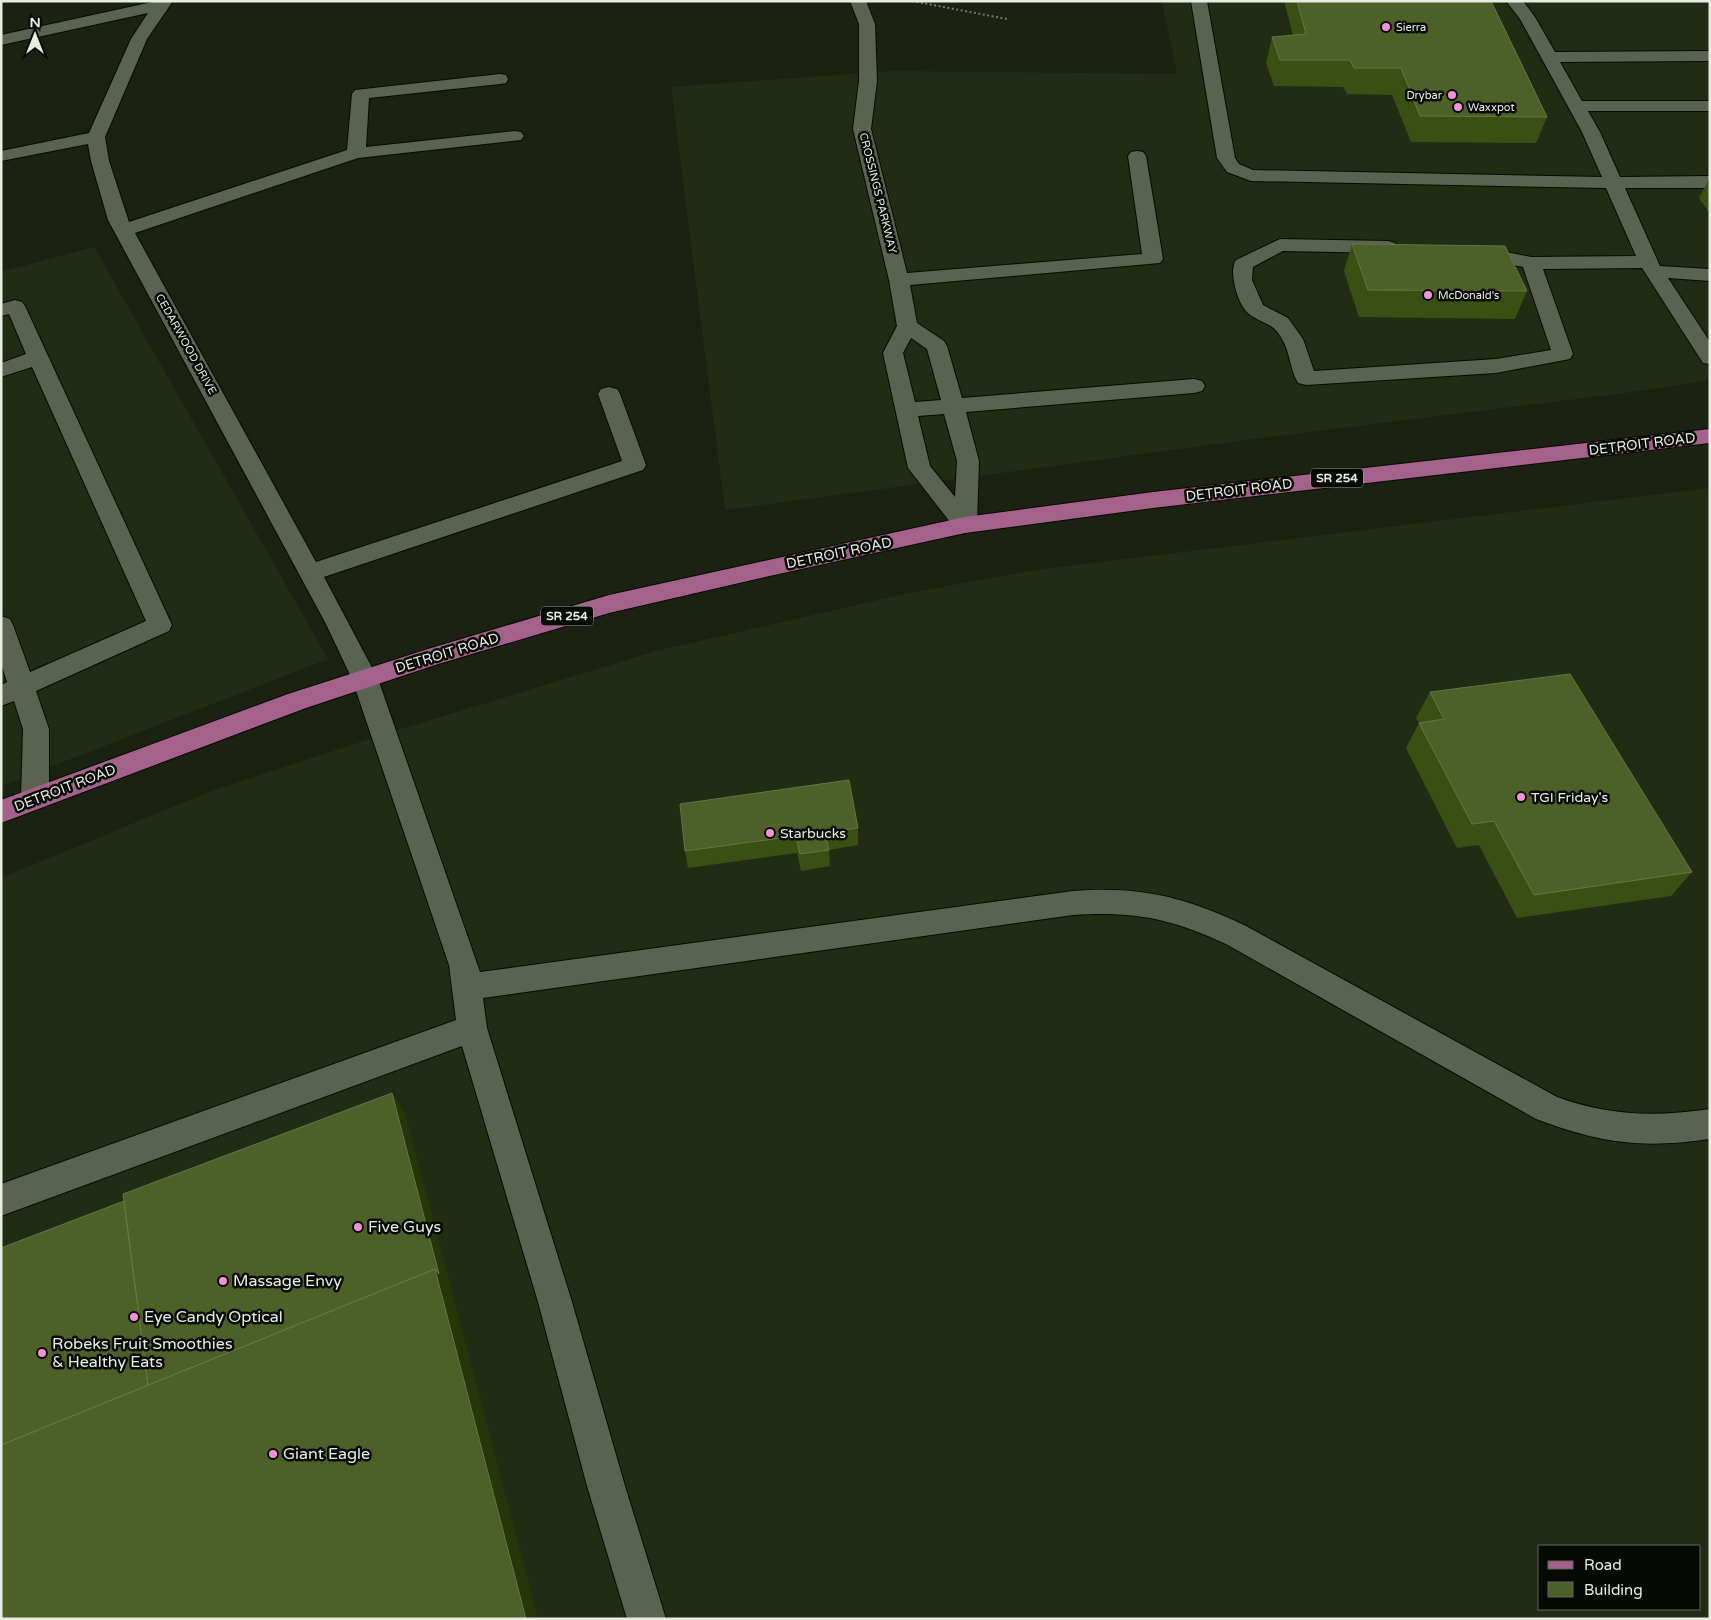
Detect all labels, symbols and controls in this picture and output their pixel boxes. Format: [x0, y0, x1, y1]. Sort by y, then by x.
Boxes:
north arrow [10, 10, 60, 60]
text: N [29, 14, 41, 31]
marker: Sierra [1380, 21, 1392, 33]
place label: Sierra [1396, 21, 1426, 34]
place label: Drybar [1406, 89, 1443, 102]
marker: Drybar [1446, 89, 1458, 101]
marker: Waxxpot [1452, 101, 1464, 113]
place label: Waxxpot [1468, 101, 1515, 114]
street label: CROSSINGS PARKWAY [857, 131, 899, 255]
marker: McDonald's [1422, 289, 1434, 301]
place label: McDonald's [1438, 289, 1499, 302]
street label: CEDARWOOD DRIVE [153, 292, 219, 396]
street label: DETROIT ROAD [1588, 429, 1696, 459]
road number: SR 254 [1311, 468, 1363, 488]
street label: DETROIT ROAD [1185, 475, 1293, 505]
street label: DETROIT ROAD [785, 534, 893, 572]
road number: SR 254 [541, 606, 593, 626]
street label: DETROIT ROAD [393, 629, 501, 677]
street label: DETROIT ROAD [12, 761, 118, 815]
place label: TGI Friday's [1531, 789, 1609, 806]
marker: TGI Friday's [1515, 791, 1527, 803]
place label: Starbucks [780, 825, 846, 842]
marker: Starbucks [764, 827, 776, 839]
place label: Five Guys [368, 1217, 441, 1237]
marker: Five Guys [352, 1221, 364, 1233]
place label: Massage Envy [233, 1271, 342, 1291]
marker: Massage Envy [217, 1275, 229, 1287]
place label: Eye Candy Optical [144, 1307, 283, 1327]
marker: Eye Candy Optical [128, 1311, 140, 1323]
place label: Robeks Fruit Smoothies & Healthy Eats [52, 1334, 233, 1372]
marker: Robeks Fruit Smoothies & Healthy Eats [36, 1347, 48, 1359]
place label: Giant Eagle [283, 1444, 370, 1464]
marker: Giant Eagle [267, 1448, 279, 1460]
legend [1538, 1545, 1701, 1610]
text: Road [1584, 1556, 1622, 1574]
text: Building [1584, 1581, 1643, 1599]

